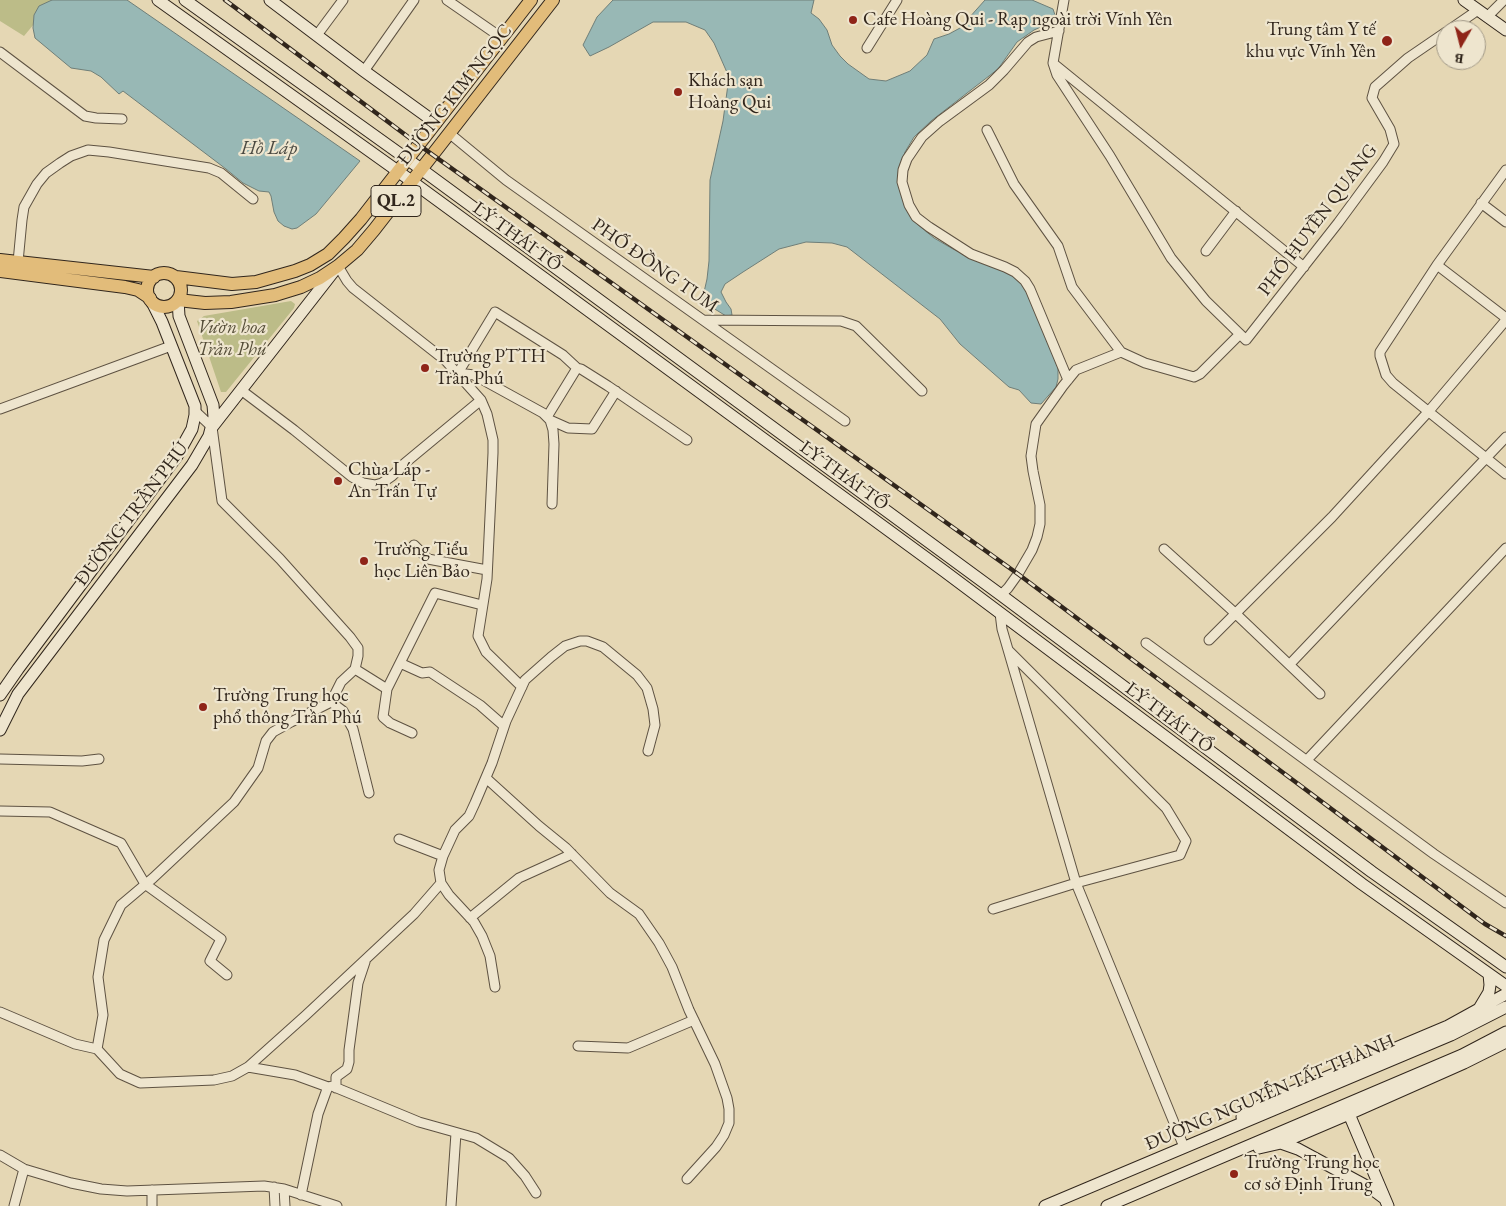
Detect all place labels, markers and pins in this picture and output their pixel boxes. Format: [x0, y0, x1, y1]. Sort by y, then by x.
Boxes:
place label: Cafe Hoàng Qui - Rạp ngoài trời Vĩnh Yên [863, 9, 1173, 31]
marker: Cafe Hoàng Qui - Rạp ngoài trời Vĩnh Yên [847, 14, 859, 26]
place label: Trung tâm Y tế khu vực Vĩnh Yên [1246, 19, 1376, 63]
marker: Trung tâm Y tế khu vực Vĩnh Yên [1380, 34, 1394, 48]
place label: Khách sạn Hoàng Qui [688, 70, 771, 114]
marker: Khách sạn Hoàng Qui [672, 86, 684, 98]
place label: Trường PTTH Trần Phú [435, 346, 546, 390]
marker: Trường PTTH Trần Phú [419, 362, 431, 374]
place label: Chùa Láp - An Trấn Tự [348, 459, 437, 503]
marker: Chùa Láp - An Trấn Tự [332, 475, 344, 487]
place label: Trường Tiểu học Liên Bảo [374, 539, 470, 583]
marker: Trường Tiểu học Liên Bảo [358, 555, 370, 567]
place label: Trường Trung học phổ thông Trần Phú [213, 685, 362, 729]
marker: Trường Trung học phổ thông Trần Phú [197, 701, 209, 713]
place label: Trường Trung học cơ sở Định Trung [1244, 1152, 1380, 1196]
marker: Trường Trung học cơ sở Định Trung [1228, 1168, 1240, 1180]

